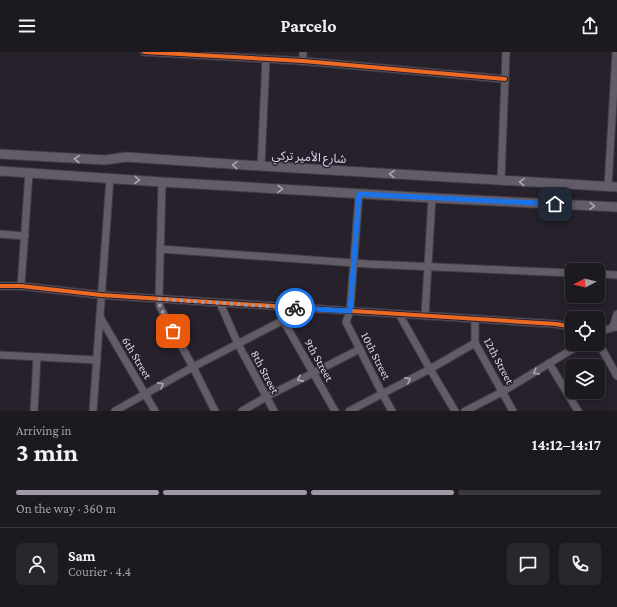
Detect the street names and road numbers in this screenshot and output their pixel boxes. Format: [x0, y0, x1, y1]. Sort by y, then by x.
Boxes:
street label: شارع الأمير تركي [271, 148, 347, 169]
street label: 10th Street [358, 330, 394, 383]
street label: 6th Street [119, 334, 156, 383]
street label: 12th Street [481, 335, 518, 387]
street label: 9th Street [302, 336, 337, 385]
street label: 8th Street [248, 348, 283, 397]

